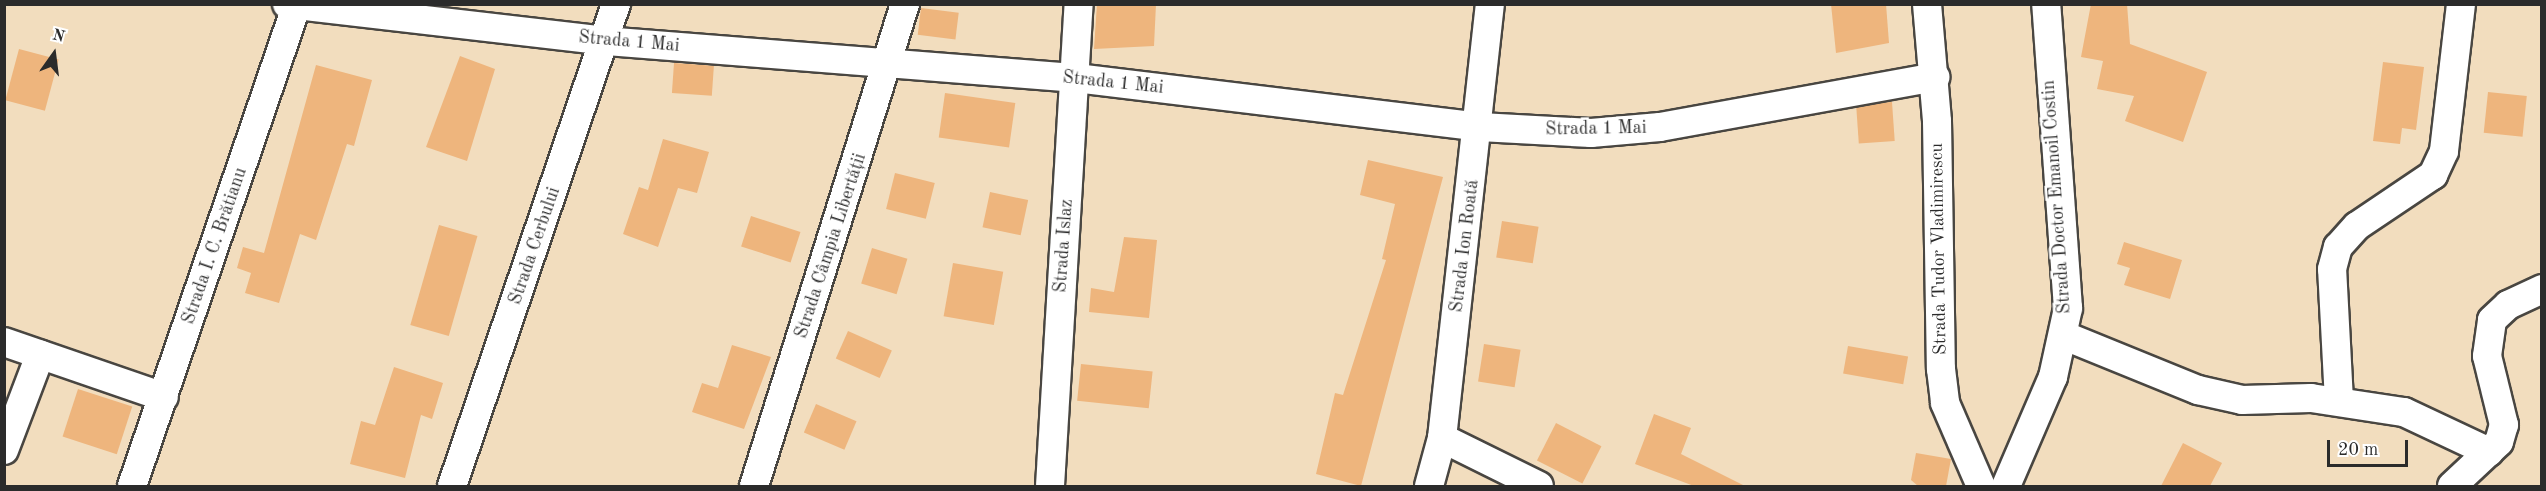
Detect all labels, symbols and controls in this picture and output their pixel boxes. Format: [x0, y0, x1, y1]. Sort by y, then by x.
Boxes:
north arrow [24, 24, 84, 84]
text: N [50, 27, 66, 46]
street label: Strada 1 Mai [578, 27, 680, 57]
street label: Strada 1 Mai [1061, 67, 1165, 99]
street label: Strada Doctor Emanoil Costin [2038, 79, 2076, 315]
street label: Strada 1 Mai [1545, 117, 1647, 141]
street label: Strada Tudor Vladimirescu [1926, 143, 1952, 355]
street label: Strada Câmpia Libertății [791, 151, 871, 341]
street label: Strada I. C. Brătianu [178, 165, 252, 327]
street label: Strada Ion Roată [1446, 178, 1484, 314]
street label: Strada Cerbului [505, 184, 565, 308]
street label: Strada Islaz [1050, 199, 1078, 293]
scale bar [2330, 428, 2411, 466]
text: 20 m [2338, 441, 2378, 459]

